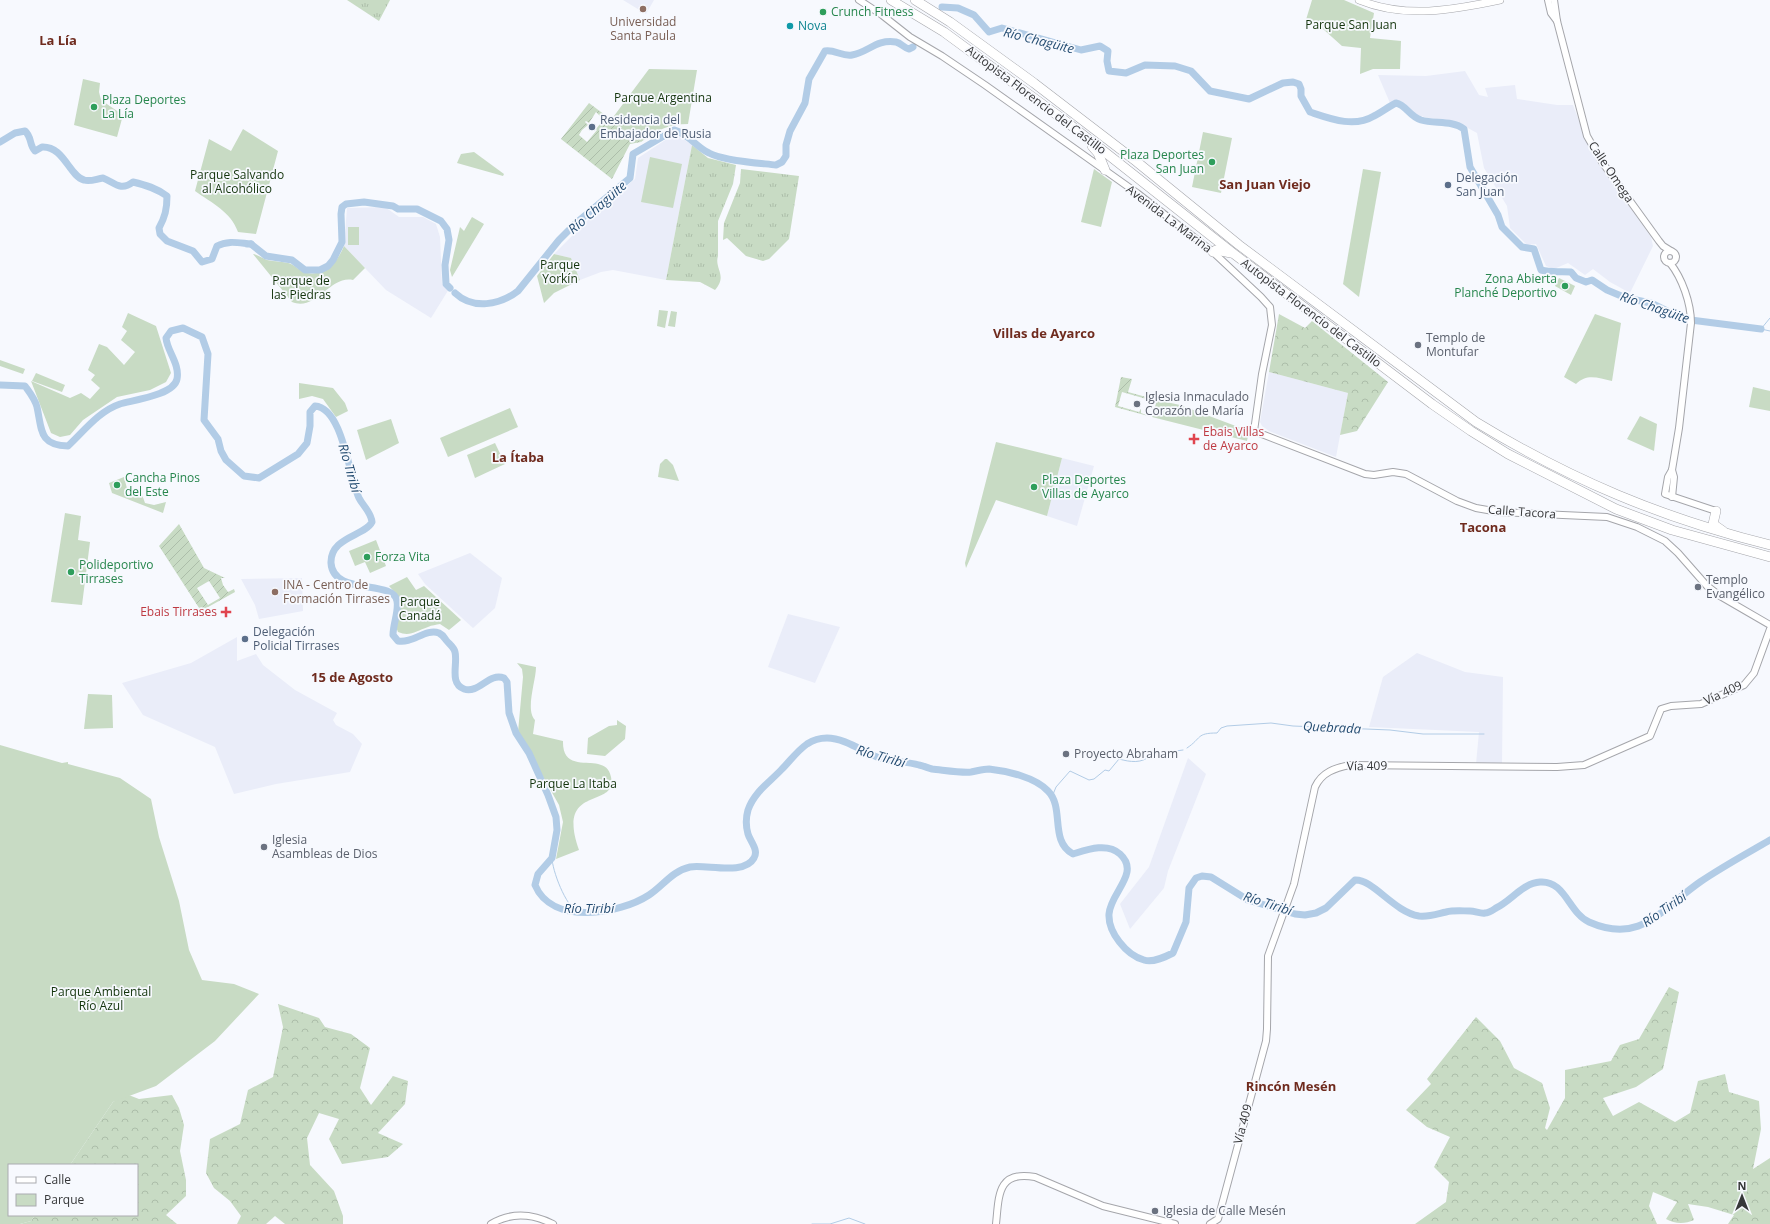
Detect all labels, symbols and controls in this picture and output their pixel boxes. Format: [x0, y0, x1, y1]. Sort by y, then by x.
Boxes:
place label: Crunch Fitness [831, 3, 914, 20]
marker: Universidad Santa Paula [638, 4, 648, 14]
marker: Crunch Fitness [818, 7, 828, 17]
place label: Universidad Santa Paula [610, 13, 676, 44]
park label: Parque San Juan [1305, 16, 1397, 33]
place label: Nova [798, 17, 827, 34]
marker: Nova [785, 21, 795, 31]
water label: Río Chagüite [1002, 23, 1077, 58]
district label: La Lía [39, 31, 77, 49]
street label: Autopista Florencio del Castillo [963, 41, 1110, 158]
park label: Parque Argentina [614, 89, 712, 106]
place label: Plaza Deportes La Lía [102, 91, 186, 122]
marker: Plaza Deportes La Lía [89, 102, 99, 112]
place label: Residencia del Embajador de Rusia [600, 111, 711, 142]
marker: Residencia del Embajador de Rusia [587, 122, 597, 132]
street label: Calle Omega [1585, 138, 1638, 206]
place label: Plaza Deportes San Juan [1120, 146, 1204, 177]
marker: Plaza Deportes San Juan [1207, 157, 1217, 167]
park label: Parque Salvando al Alcohólico [190, 166, 284, 197]
place label: Delegación San Juan [1456, 169, 1518, 200]
district label: San Juan Viejo [1219, 175, 1311, 193]
water label: Río Chagüite [564, 176, 631, 237]
marker: Delegación San Juan [1443, 180, 1453, 190]
street label: Avenida La Marina [1123, 181, 1216, 256]
street label: Autopista Florencio del Castillo [1238, 254, 1385, 371]
park label: Parque Yorkín [540, 256, 580, 287]
place label: Zona Abierta Planché Deportivo [1454, 270, 1557, 301]
park label: Parque de las Piedras [271, 272, 331, 303]
marker: Zona Abierta Planché Deportivo [1560, 281, 1570, 291]
water label: Río Chagüite [1618, 287, 1693, 327]
district label: Villas de Ayarco [993, 324, 1095, 342]
place label: Templo de Montufar [1426, 329, 1486, 360]
marker: Templo de Montufar [1413, 340, 1423, 350]
place label: Iglesia Inmaculado Corazón de María [1145, 388, 1249, 419]
marker: Iglesia Inmaculado Corazón de María [1132, 399, 1142, 409]
place label: Ebais Villas de Ayarco [1203, 423, 1264, 454]
marker: Ebais Villas de Ayarco [1188, 433, 1200, 445]
water label: Río Tiribí [334, 441, 366, 496]
district label: La Ítaba [492, 448, 544, 466]
place label: Cancha Pinos del Este [125, 469, 200, 500]
place label: Plaza Deportes Villas de Ayarco [1042, 471, 1129, 502]
marker: Cancha Pinos del Este [112, 480, 122, 490]
marker: Plaza Deportes Villas de Ayarco [1029, 482, 1039, 492]
street label: Calle Tacora [1488, 501, 1557, 522]
district label: Tacona [1460, 518, 1506, 536]
place label: Forza Vita [375, 548, 430, 565]
marker: Forza Vita [362, 552, 372, 562]
place label: Polideportivo Tirrases [79, 556, 154, 587]
marker: Polideportivo Tirrases [66, 567, 76, 577]
place label: Templo Evangélico [1706, 571, 1765, 602]
place label: INA - Centro de Formación Tirrases [283, 576, 390, 607]
marker: Templo Evangélico [1693, 582, 1703, 592]
marker: INA - Centro de Formación Tirrases [270, 587, 280, 597]
park label: Parque Canadá [399, 593, 441, 624]
place label: Ebais Tirrases [140, 603, 217, 620]
marker: Ebais Tirrases [220, 606, 232, 618]
place label: Delegación Policial Tirrases [253, 623, 340, 654]
marker: Delegación Policial Tirrases [240, 634, 250, 644]
district label: 15 de Agosto [311, 668, 393, 686]
street label: Vía 409 [1701, 676, 1745, 709]
water label: Quebrada [1302, 716, 1362, 738]
water label: Río Tiribí [854, 740, 909, 772]
place label: Proyecto Abraham [1074, 745, 1178, 762]
marker: Proyecto Abraham [1061, 749, 1071, 759]
street label: Vía 409 [1347, 757, 1388, 774]
park label: Parque La Itaba [529, 775, 617, 792]
place label: Iglesia Asambleas de Dios [272, 831, 378, 862]
marker: Iglesia Asambleas de Dios [259, 842, 269, 852]
water label: Río Tiribí [1638, 886, 1691, 931]
water label: Río Tiribí [1241, 887, 1296, 920]
water label: Río Tiribí [564, 899, 616, 917]
park label: Parque Ambiental Río Azul [51, 983, 151, 1014]
district label: Rincón Mesén [1246, 1077, 1336, 1095]
street label: Vía 409 [1229, 1102, 1256, 1146]
legend [8, 1164, 138, 1216]
text: Calle [44, 1171, 71, 1188]
north arrow [1722, 1176, 1762, 1216]
text: N [1738, 1178, 1746, 1193]
text: Parque [44, 1191, 84, 1208]
place label: Iglesia de Calle Mesén [1163, 1202, 1286, 1219]
marker: Iglesia de Calle Mesén [1150, 1206, 1160, 1216]

